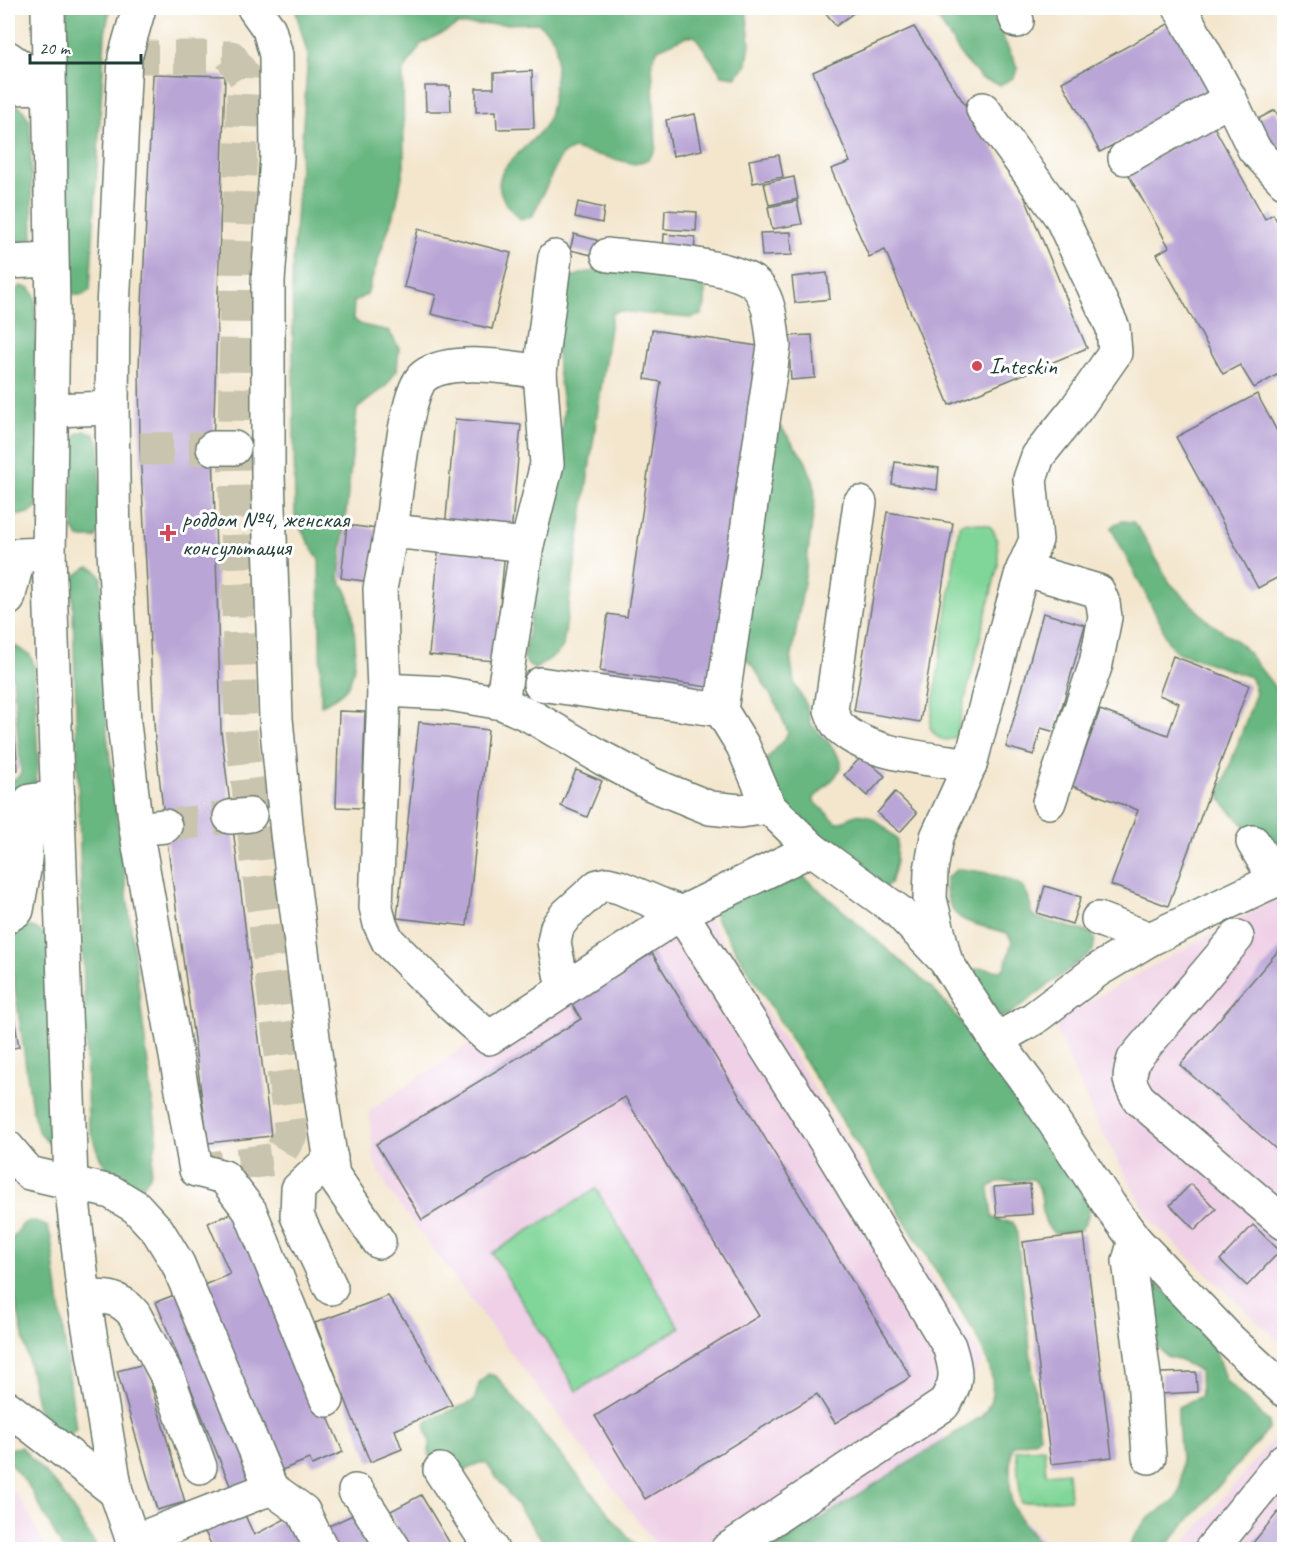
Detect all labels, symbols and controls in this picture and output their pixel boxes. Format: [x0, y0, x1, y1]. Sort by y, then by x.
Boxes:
scale bar [30, 27, 141, 65]
text: 20 m [39, 37, 72, 59]
place label: Inteskin [989, 351, 1057, 381]
marker: Inteskin [970, 359, 984, 373]
place label: роддом №4, женская консультация [182, 504, 351, 562]
marker: роддом №4, женская консультация [159, 524, 177, 542]

